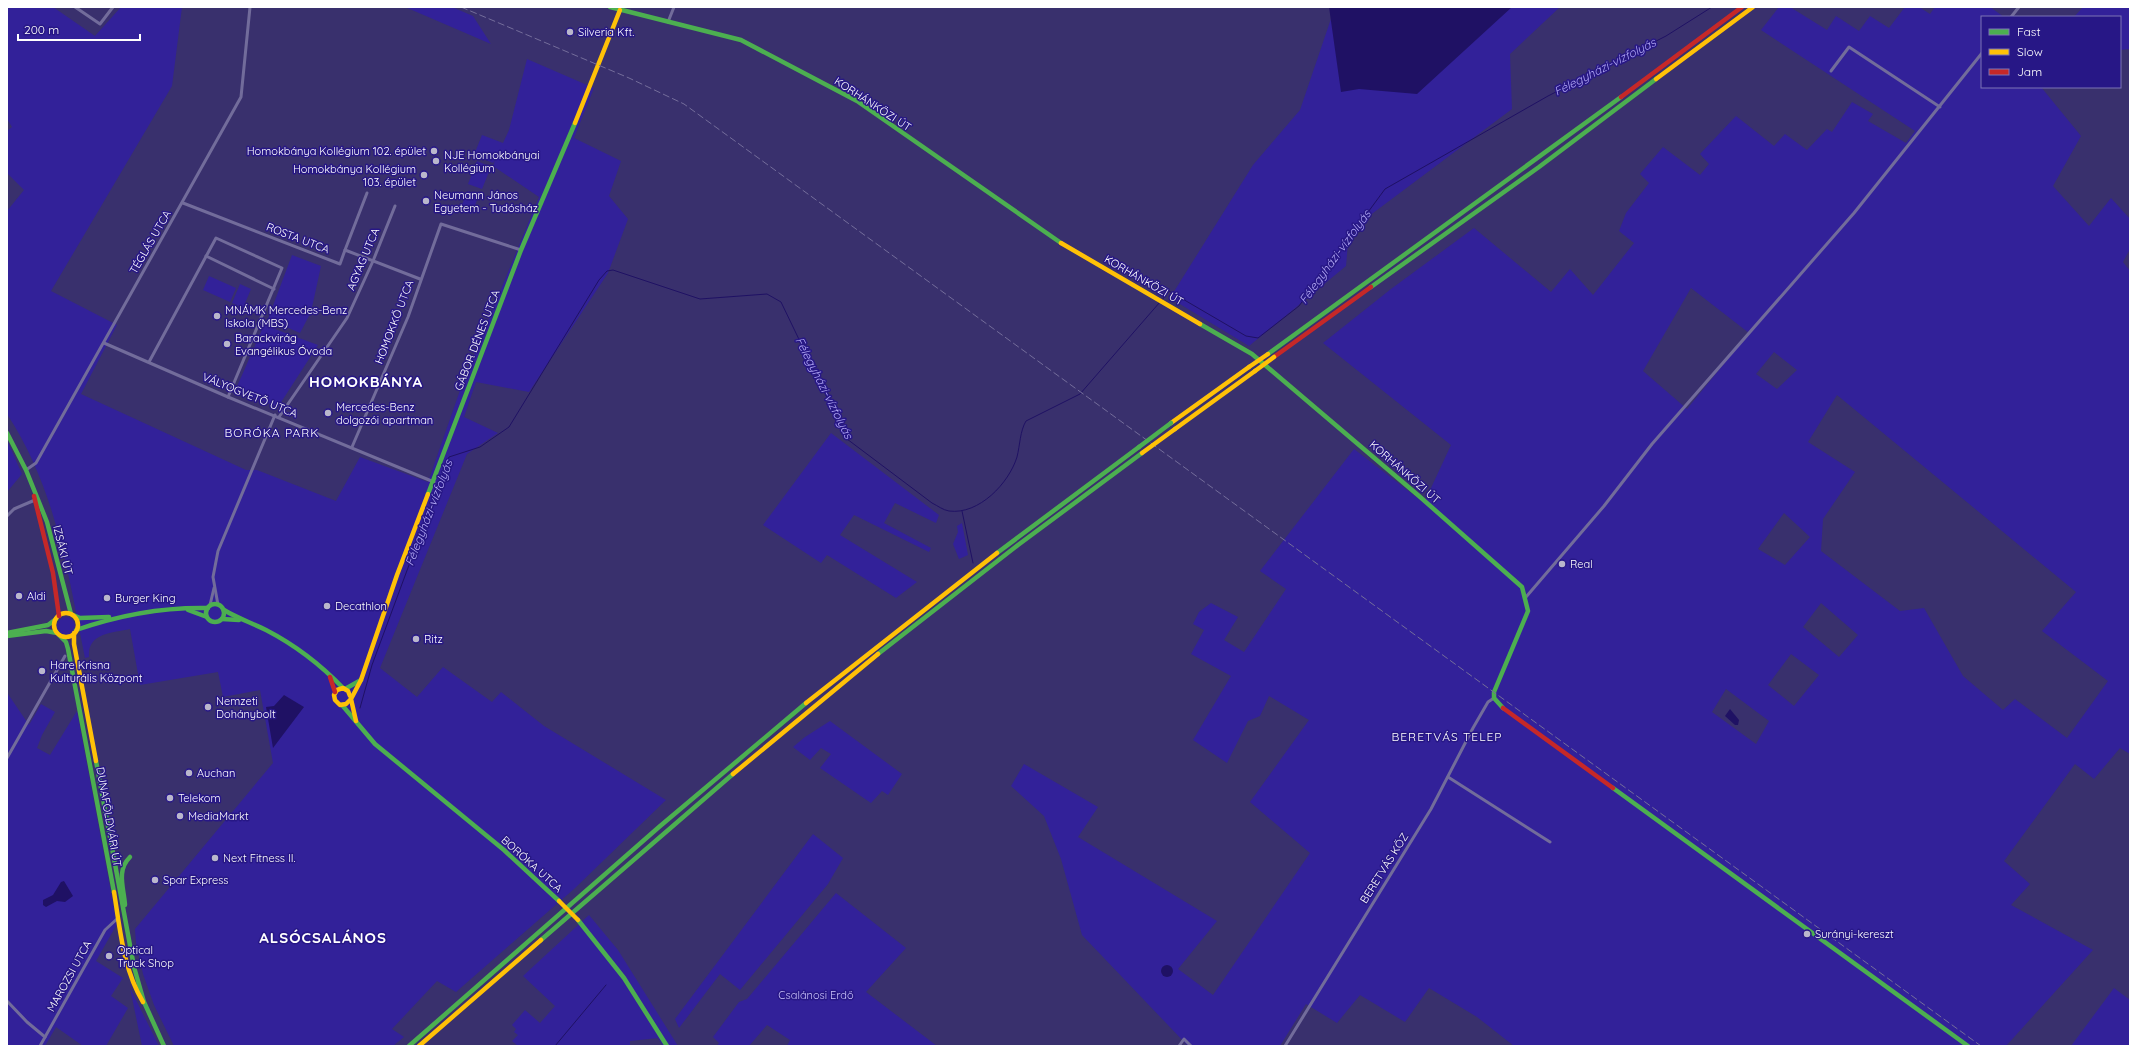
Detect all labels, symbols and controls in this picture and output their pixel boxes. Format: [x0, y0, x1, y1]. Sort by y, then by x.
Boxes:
scale bar [18, 16, 140, 42]
legend [1981, 16, 2121, 88]
text: 200 m [24, 22, 59, 37]
text: Fast [2017, 24, 2041, 39]
place label: Silveria Kft. [578, 25, 634, 39]
marker: Silveria Kft. [565, 27, 575, 37]
water label: Félegyházi-vízfolyás [1551, 34, 1659, 99]
text: Slow [2017, 44, 2043, 59]
text: Jam [2017, 64, 2042, 79]
street label: KORHÁNKÖZI ÚT [832, 74, 914, 134]
place label: Homokbánya Kollégium 102. épület [247, 144, 426, 158]
marker: Homokbánya Kollégium 102. épület [429, 146, 439, 156]
place label: NJE Homokbányai Kollégium [444, 148, 540, 175]
marker: NJE Homokbányai Kollégium [431, 156, 441, 166]
place label: Homokbánya Kollégium 103. épület [293, 162, 416, 189]
marker: Homokbánya Kollégium 103. épület [419, 170, 429, 180]
place label: Neumann János Egyetem - Tudósház [434, 188, 538, 215]
marker: Neumann János Egyetem - Tudósház [421, 196, 431, 206]
water label: Félegyházi-vízfolyás [1296, 206, 1374, 307]
street label: TÉGLÁS UTCA [126, 208, 174, 276]
street label: ROSTA UTCA [264, 220, 332, 256]
street label: AGYAG UTCA [344, 226, 382, 292]
street label: KORHÁNKÖZI ÚT [1102, 252, 1186, 309]
street label: HOMOKKŐ UTCA [372, 278, 416, 366]
street label: GÁBOR DÉNES UTCA [451, 288, 503, 392]
place label: MNÁMK Mercedes-Benz Iskola (MBS) [225, 303, 347, 330]
marker: MNÁMK Mercedes-Benz Iskola (MBS) [212, 311, 222, 321]
place label: Barackvirág Evangélikus Óvoda [235, 331, 332, 358]
water label: Félegyházi-vízfolyás [792, 334, 857, 442]
marker: Barackvirág Evangélikus Óvoda [222, 339, 232, 349]
street label: VÁLYOGVETŐ UTCA [200, 369, 300, 421]
district label: HOMOKBÁNYA [309, 372, 423, 391]
place label: Mercedes-Benz dolgozói apartman [336, 400, 433, 427]
marker: Mercedes-Benz dolgozói apartman [323, 408, 333, 418]
district label: BORÓKA PARK [225, 425, 319, 440]
street label: KORHÁNKÖZI ÚT [1367, 437, 1443, 507]
water label: Félegyházi-vízfolyás [401, 456, 456, 568]
street label: IZSÁKI ÚT [50, 524, 76, 577]
place label: Real [1570, 557, 1593, 571]
marker: Real [1557, 559, 1567, 569]
place label: Aldi [27, 589, 46, 603]
marker: Aldi [14, 591, 24, 601]
place label: Burger King [115, 591, 176, 605]
marker: Burger King [102, 593, 112, 603]
place label: Decathlon [335, 599, 387, 613]
marker: Decathlon [322, 601, 332, 611]
place label: Ritz [424, 632, 443, 646]
marker: Ritz [411, 634, 421, 644]
place label: Hare Krisna Kulturális Központ [50, 658, 143, 685]
marker: Hare Krisna Kulturális Központ [37, 666, 47, 676]
place label: Nemzeti Dohánybolt [216, 694, 276, 721]
marker: Nemzeti Dohánybolt [203, 702, 213, 712]
district label: BERETVÁS TELEP [1391, 729, 1503, 744]
street label: DUNAFÖLDVÁRI ÚT [93, 766, 125, 868]
place label: Auchan [197, 766, 235, 780]
marker: Auchan [184, 768, 194, 778]
place label: Telekom [178, 791, 221, 805]
marker: Telekom [165, 793, 175, 803]
place label: MediaMarkt [188, 809, 249, 823]
marker: MediaMarkt [175, 811, 185, 821]
street label: BERETVÁS KÖZ [1357, 830, 1411, 906]
street label: BORÓKA UTCA [499, 833, 565, 895]
place label: Next Fitness II. [223, 851, 295, 865]
marker: Next Fitness II. [210, 853, 220, 863]
place label: Spar Express [163, 873, 229, 887]
marker: Spar Express [150, 875, 160, 885]
place label: Surányi-kereszt [1815, 927, 1894, 941]
district label: ALSÓCSALÁNOS [259, 928, 387, 947]
marker: Surányi-kereszt [1802, 929, 1812, 939]
street label: MAROZSI UTCA [44, 938, 94, 1014]
place label: Optical Truck Shop [117, 943, 174, 970]
marker: Optical Truck Shop [104, 951, 114, 961]
park label: Csalánosi Erdő [778, 988, 854, 1002]

